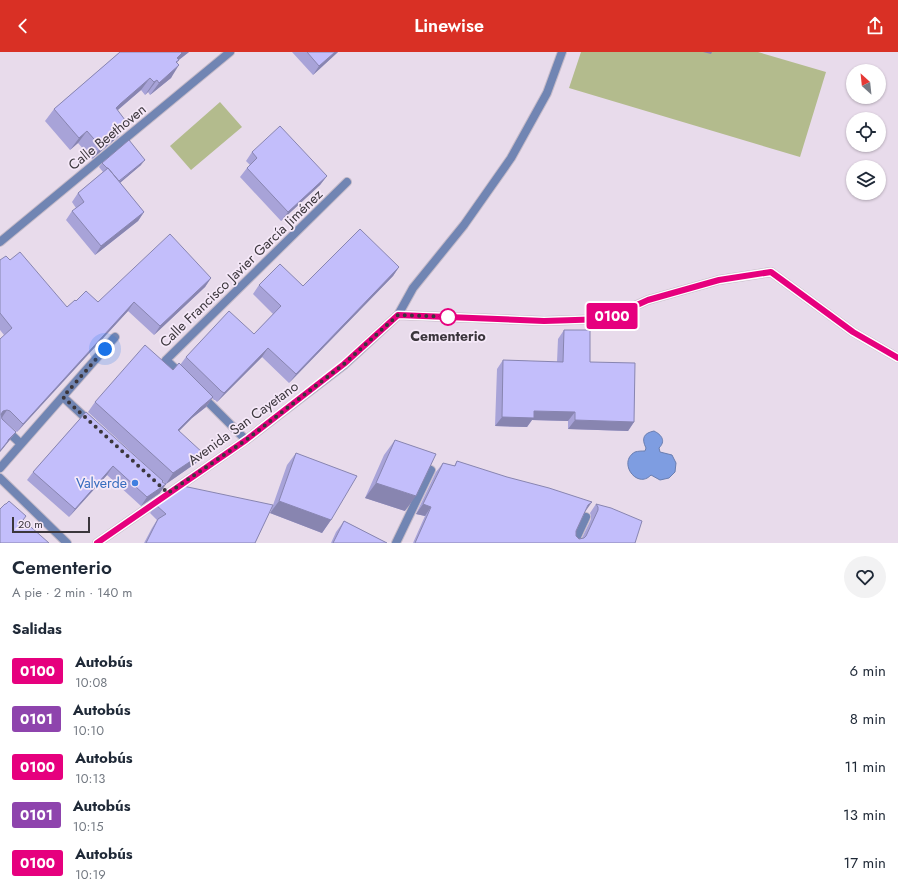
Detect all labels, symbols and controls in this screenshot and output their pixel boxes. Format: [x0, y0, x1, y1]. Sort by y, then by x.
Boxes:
text: Linewise [414, 13, 484, 39]
icon: back [12, 15, 34, 37]
icon: share [864, 15, 886, 37]
north arrow [846, 64, 886, 104]
map controls [846, 64, 886, 200]
street label: Calle Beethoven [64, 99, 150, 175]
button: locate [846, 112, 886, 152]
button: layers [846, 160, 886, 200]
street label: Calle Francisco Javier García Jiménez [155, 184, 327, 351]
line badge: 0100 [584, 303, 640, 329]
text: 0100 [595, 306, 629, 326]
marker: Cementerio [439, 308, 457, 326]
place label: Cementerio [410, 326, 486, 346]
your location [95, 339, 115, 359]
street label: Avenida San Cayetano [184, 376, 303, 470]
place label: Valverde [76, 473, 127, 493]
marker: Valverde [130, 478, 140, 488]
scale bar [12, 515, 90, 534]
text: 20 m [18, 516, 43, 532]
text: Cementerio [12, 554, 112, 581]
button: heart [844, 556, 886, 598]
text: A pie · 2 min · 140 m [12, 583, 132, 602]
text: Salidas [12, 618, 62, 640]
text: Autobús [75, 651, 133, 673]
text: 6 min [849, 660, 886, 682]
text: 0100 [20, 661, 55, 681]
text: 10:08 [75, 673, 107, 692]
text: Autobús [73, 699, 131, 721]
text: 8 min [850, 708, 886, 730]
text: 0101 [20, 709, 53, 729]
text: 10:10 [73, 721, 104, 740]
text: Autobús [75, 747, 133, 769]
text: 11 min [845, 756, 886, 778]
text: 0100 [20, 757, 55, 777]
text: 10:13 [75, 769, 105, 788]
text: Autobús [73, 795, 131, 817]
text: 13 min [843, 804, 886, 826]
text: 0101 [20, 805, 53, 825]
text: 10:15 [73, 817, 104, 836]
text: Autobús [75, 843, 133, 865]
text: 17 min [843, 852, 886, 874]
text: 0100 [20, 853, 55, 873]
text: 10:19 [75, 865, 106, 884]

